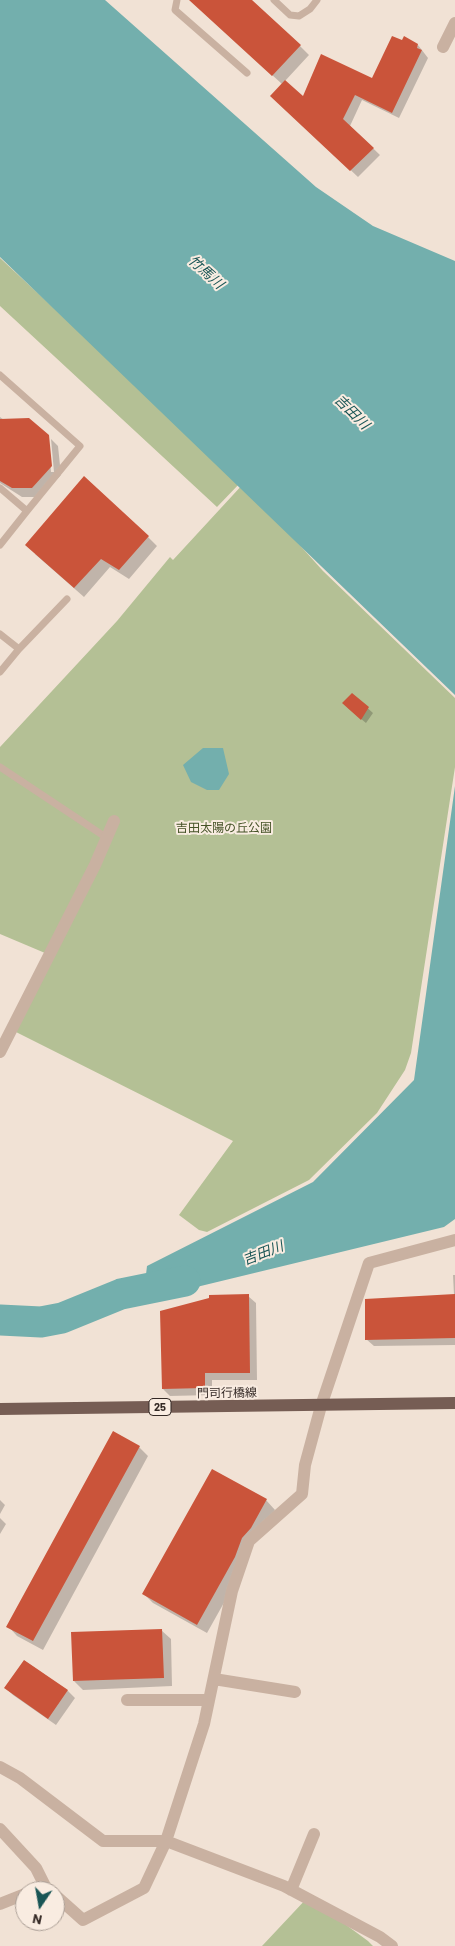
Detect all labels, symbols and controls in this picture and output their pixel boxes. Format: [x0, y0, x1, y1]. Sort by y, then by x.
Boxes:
water label: 竹馬川 [185, 252, 227, 292]
water label: 吉田川 [331, 391, 373, 433]
park label: 吉田太陽の丘公園 [176, 821, 272, 835]
water label: 吉田川 [240, 1238, 286, 1268]
street label: 門司行橋線 [197, 1385, 257, 1401]
road number: 25 [149, 1398, 171, 1415]
north arrow [15, 1881, 65, 1931]
text: N [31, 1911, 43, 1929]

